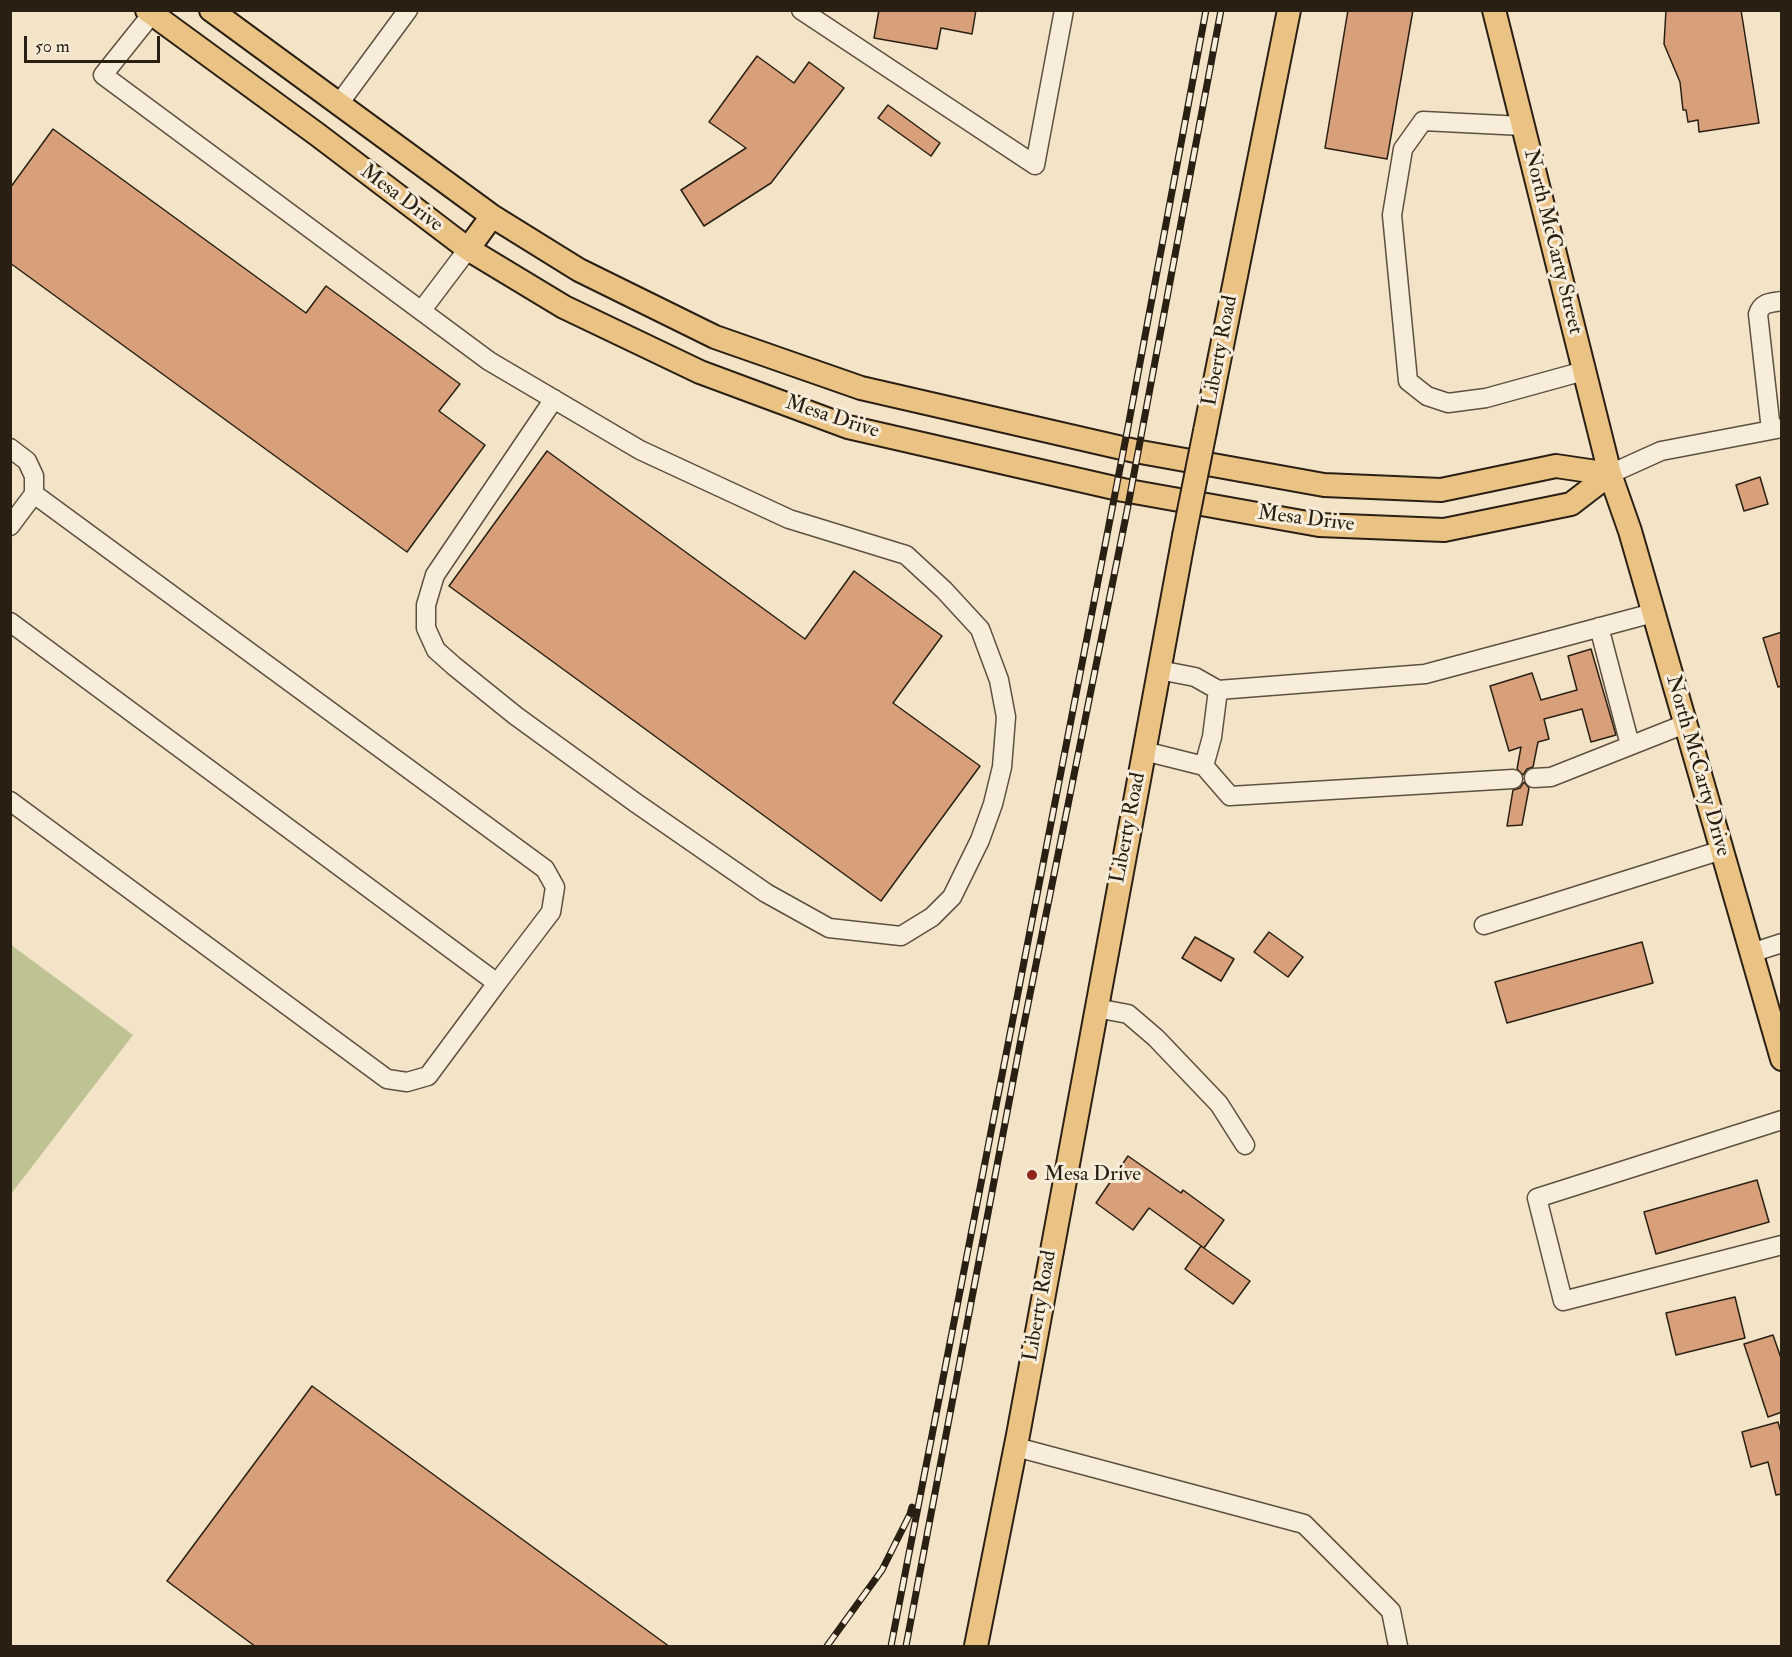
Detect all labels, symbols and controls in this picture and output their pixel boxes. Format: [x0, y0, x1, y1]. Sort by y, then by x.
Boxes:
scale bar [27, 24, 164, 62]
text: 50 m [35, 35, 70, 58]
street label: North McCarty Street [1517, 147, 1587, 337]
street label: Mesa Drive [355, 160, 447, 238]
street label: Liberty Road [1198, 294, 1244, 408]
street label: Mesa Drive [782, 391, 882, 445]
street label: Mesa Drive [1256, 502, 1356, 538]
street label: North McCarty Drive [1659, 673, 1735, 859]
street label: Liberty Road [1106, 771, 1152, 885]
place label: Mesa Drive [1044, 1162, 1141, 1188]
marker: Mesa Drive [1025, 1168, 1039, 1182]
street label: Liberty Road [1019, 1249, 1063, 1363]

